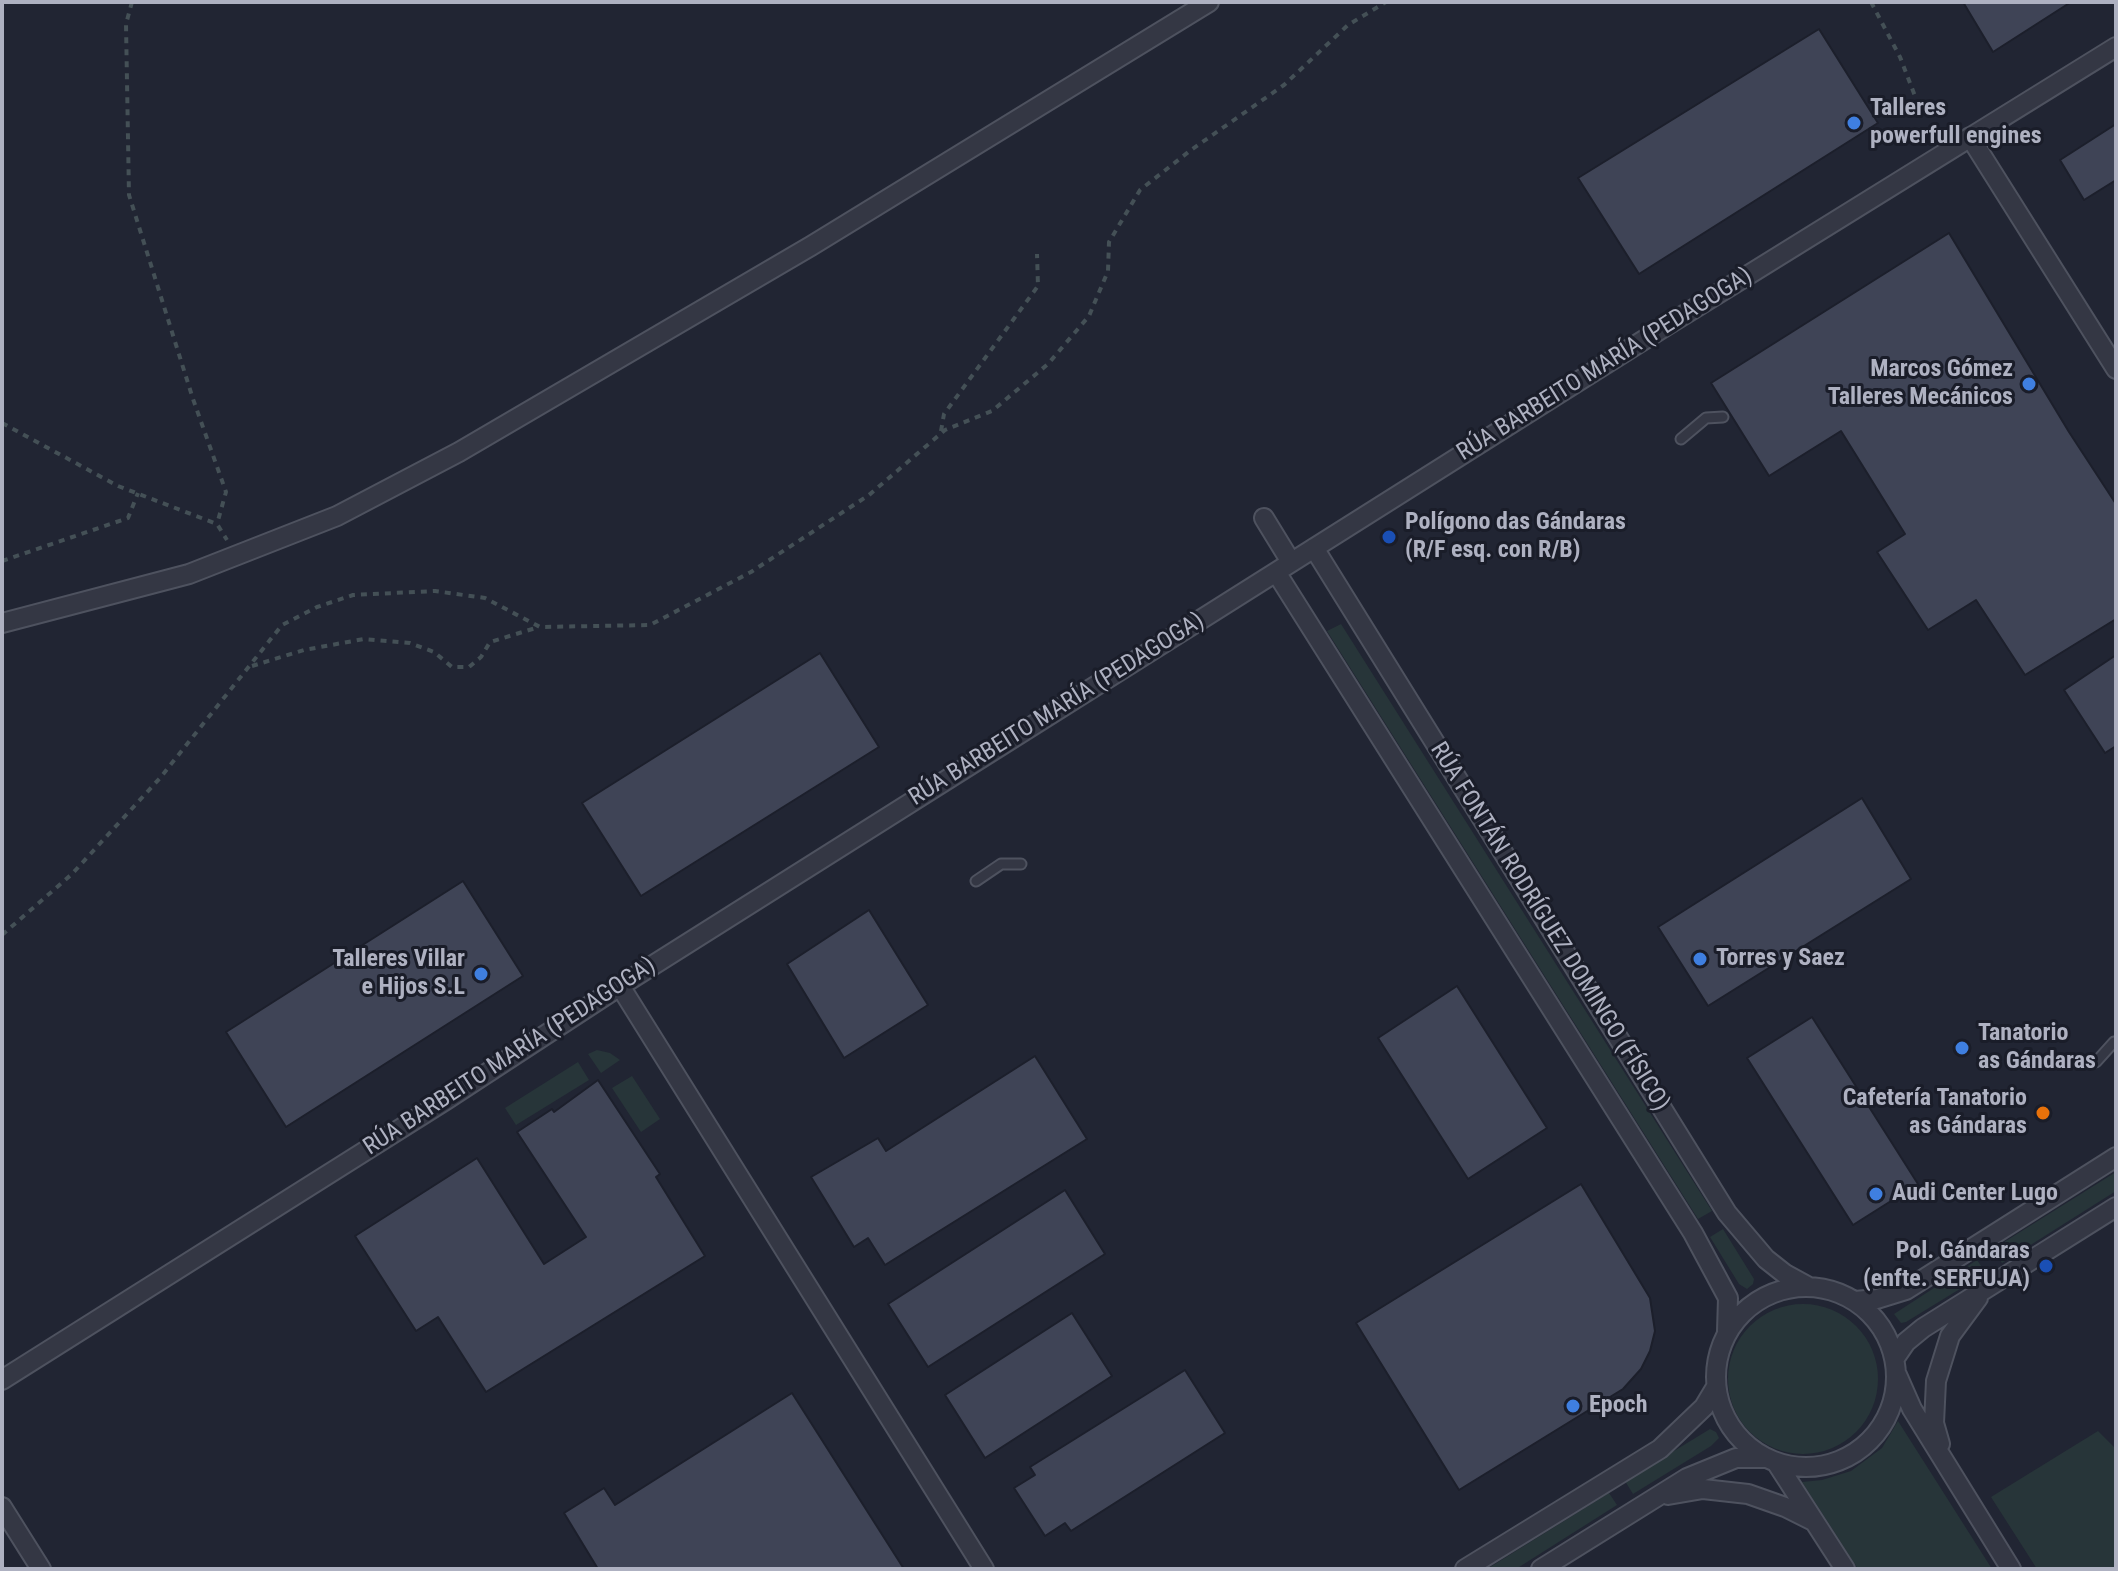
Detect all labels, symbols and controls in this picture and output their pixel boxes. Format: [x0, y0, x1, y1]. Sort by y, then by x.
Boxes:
place label: Talleres powerfull engines [1870, 95, 2042, 151]
marker: Talleres powerfull engines [1845, 114, 1863, 132]
street label: RÚA BARBEITO MARÍA (PEDAGOGA) [1452, 262, 1758, 468]
place label: Marcos Gómez Talleres Mecánicos [1828, 356, 2013, 412]
marker: Marcos Gómez Talleres Mecánicos [2020, 375, 2038, 393]
place label: Polígono das Gándaras (R/F esq. con R/B) [1405, 509, 1626, 565]
marker: Polígono das Gándaras (R/F esq. con R/B) [1380, 528, 1398, 546]
street label: RÚA BARBEITO MARÍA (PEDAGOGA) [904, 607, 1210, 813]
street label: RÚA FONTÁN RODRÍGUEZ DOMINGO (FÍSICO) [1423, 737, 1675, 1117]
place label: Torres y Saez [1716, 945, 1845, 973]
place label: Talleres Villar e Hijos S.L [332, 946, 465, 1002]
marker: Torres y Saez [1691, 950, 1709, 968]
street label: RÚA BARBEITO MARÍA (PEDAGOGA) [359, 952, 661, 1162]
marker: Talleres Villar e Hijos S.L [472, 965, 490, 983]
place label: Tanatorio as Gándaras [1978, 1020, 2096, 1076]
marker: Tanatorio as Gándaras [1953, 1039, 1971, 1057]
place label: Cafetería Tanatorio as Gándaras [1843, 1085, 2027, 1141]
marker: Cafetería Tanatorio as Gándaras [2034, 1104, 2052, 1122]
place label: Audi Center Lugo [1892, 1180, 2058, 1208]
marker: Audi Center Lugo [1867, 1185, 1885, 1203]
place label: Pol. Gándaras (enfte. SERFUJA) [1863, 1238, 2030, 1294]
marker: Pol. Gándaras (enfte. SERFUJA) [2037, 1257, 2055, 1275]
place label: Epoch [1589, 1392, 1647, 1420]
marker: Epoch [1564, 1397, 1582, 1415]

